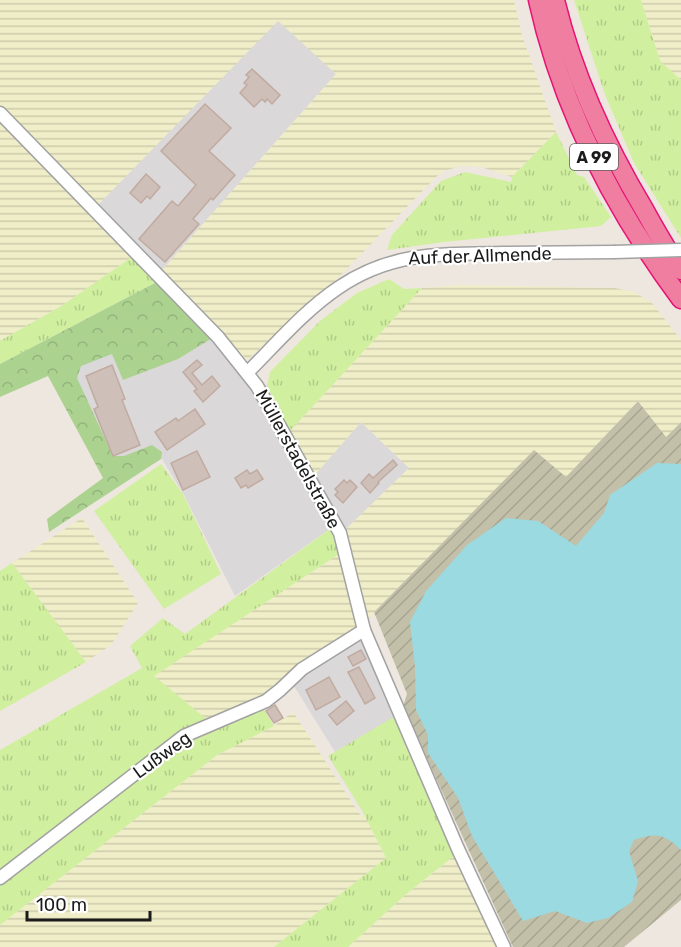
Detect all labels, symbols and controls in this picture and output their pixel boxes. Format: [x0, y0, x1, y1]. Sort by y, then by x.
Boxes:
road number: A 99 [570, 144, 618, 170]
street label: Auf der Allmende [408, 243, 552, 269]
street label: Müllerstadelstraße [251, 386, 345, 532]
street label: Lußweg [129, 727, 195, 783]
scale bar [27, 884, 150, 922]
text: 100 m [36, 894, 87, 916]

